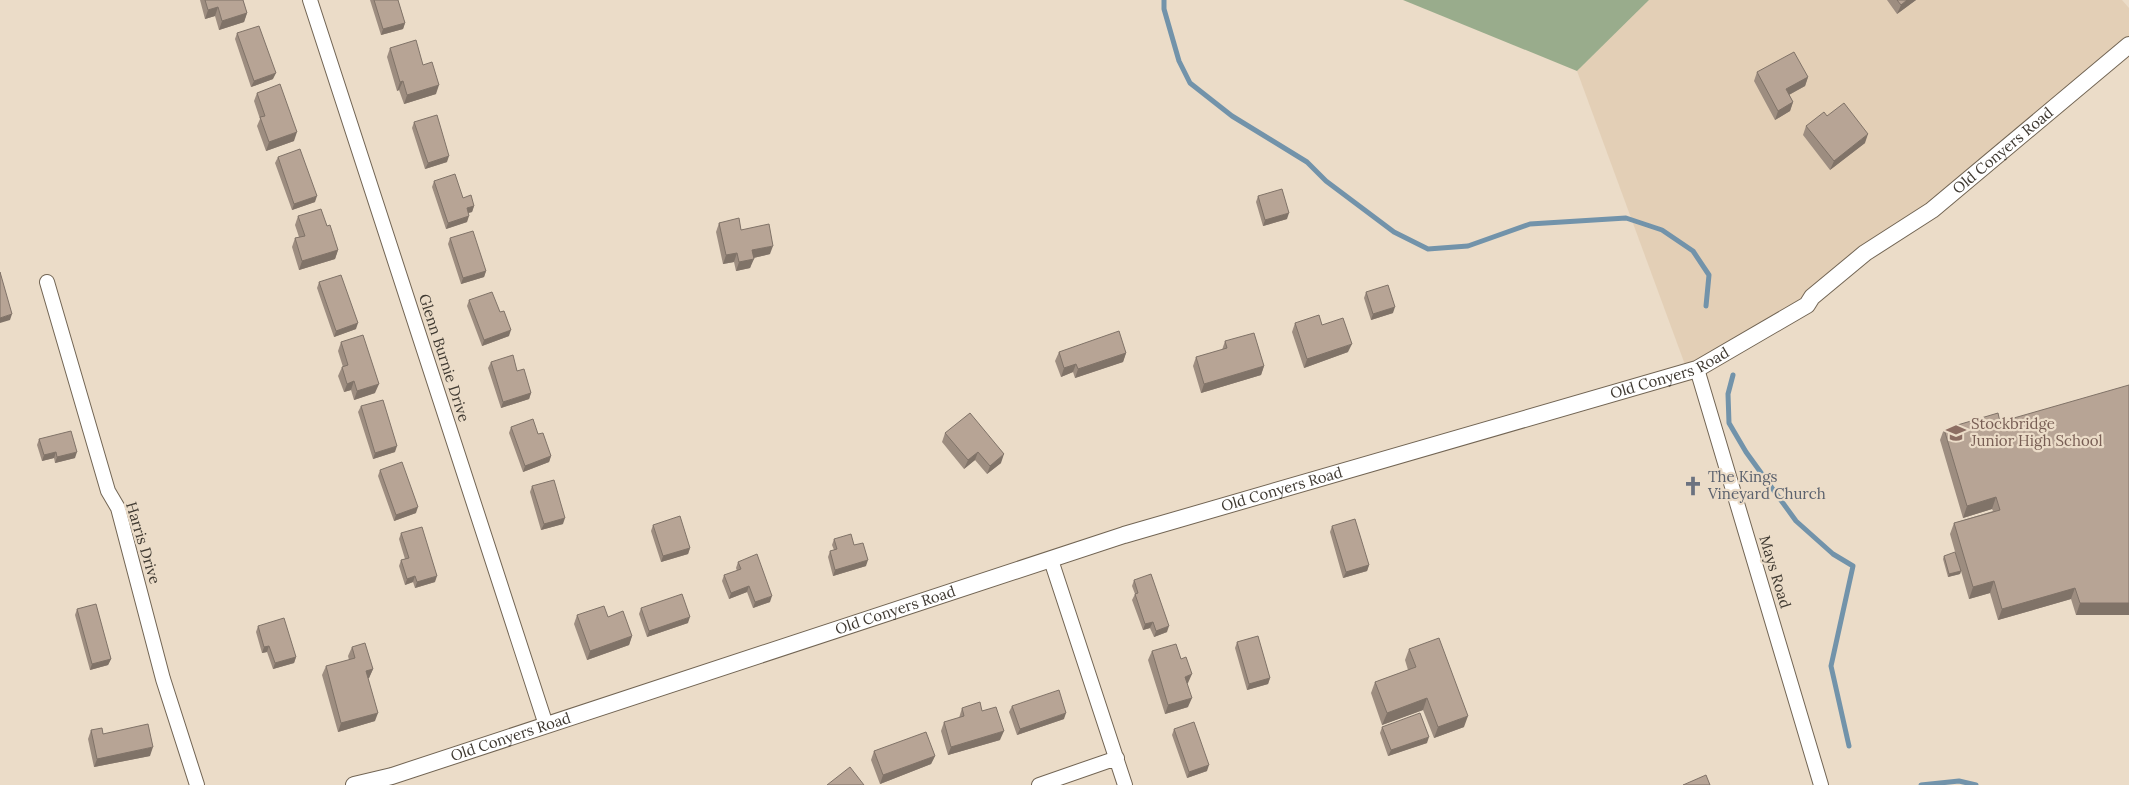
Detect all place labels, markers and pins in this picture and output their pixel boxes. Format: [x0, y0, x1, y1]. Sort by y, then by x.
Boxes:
place label: Stockbridge Junior High School [1970, 414, 2103, 450]
school or university icon: Stockbridge Junior High School [1945, 422, 1967, 444]
place label: The Kings Vineyard Church [1707, 467, 1826, 503]
church icon: The Kings Vineyard Church [1682, 475, 1704, 497]

